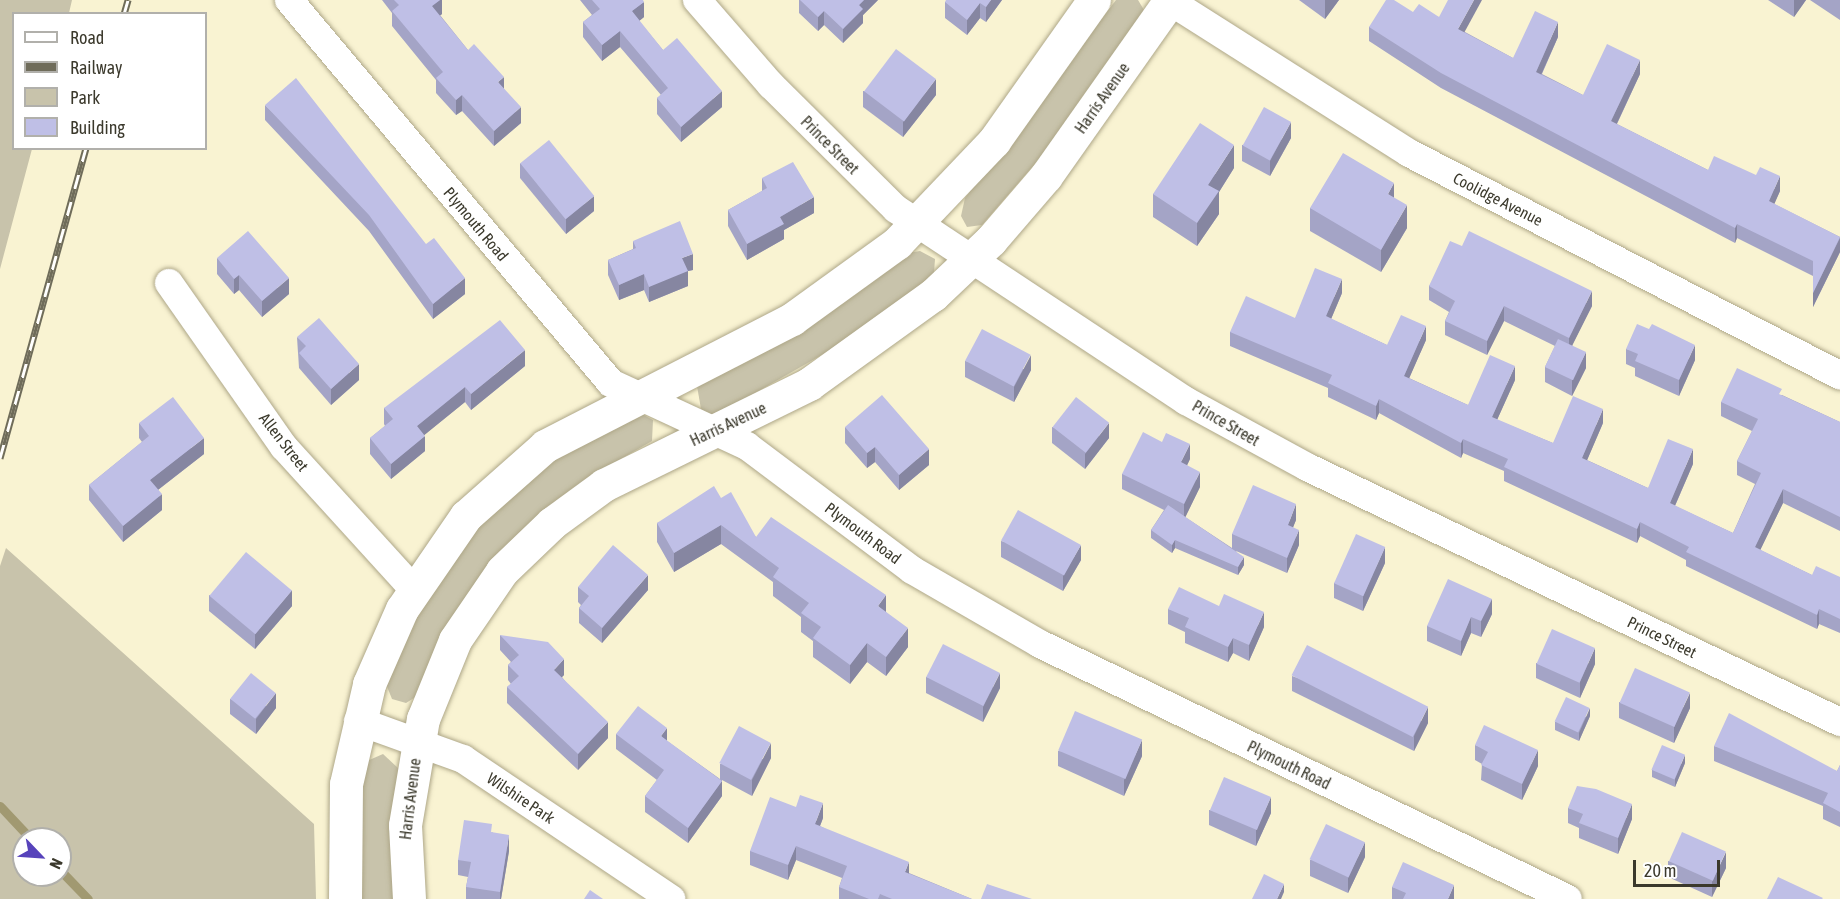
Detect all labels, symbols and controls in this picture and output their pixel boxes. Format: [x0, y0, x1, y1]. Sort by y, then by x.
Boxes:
legend [12, 12, 207, 150]
text: Road [70, 27, 104, 48]
text: Railway [70, 57, 122, 78]
street label: Harris Avenue [1071, 59, 1133, 137]
text: Park [70, 87, 100, 108]
street label: Prince Street [797, 112, 863, 178]
text: Building [70, 117, 125, 138]
street label: Coolidge Avenue [1450, 168, 1546, 230]
street label: Plymouth Road [440, 183, 512, 265]
street label: Prince Street [1189, 396, 1263, 450]
street label: Harris Avenue [687, 398, 769, 450]
street label: Allen Street [255, 409, 313, 475]
street label: Plymouth Road [821, 498, 905, 568]
street label: Prince Street [1624, 612, 1700, 662]
street label: Plymouth Road [1244, 737, 1334, 793]
street label: Harris Avenue [395, 757, 425, 841]
street label: Wilshire Park [484, 768, 558, 828]
north arrow [12, 827, 72, 887]
scale bar [1636, 848, 1723, 886]
text: N [46, 856, 67, 872]
text: 20 m [1644, 860, 1676, 881]

